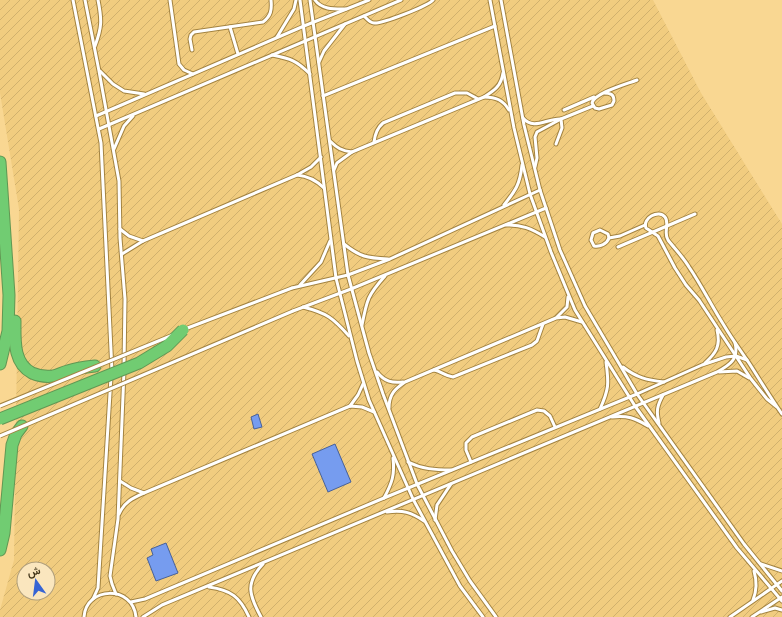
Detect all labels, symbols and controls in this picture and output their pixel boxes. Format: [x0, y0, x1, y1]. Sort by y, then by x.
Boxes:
north arrow [16, 561, 56, 601]
text: ش [26, 564, 42, 580]

